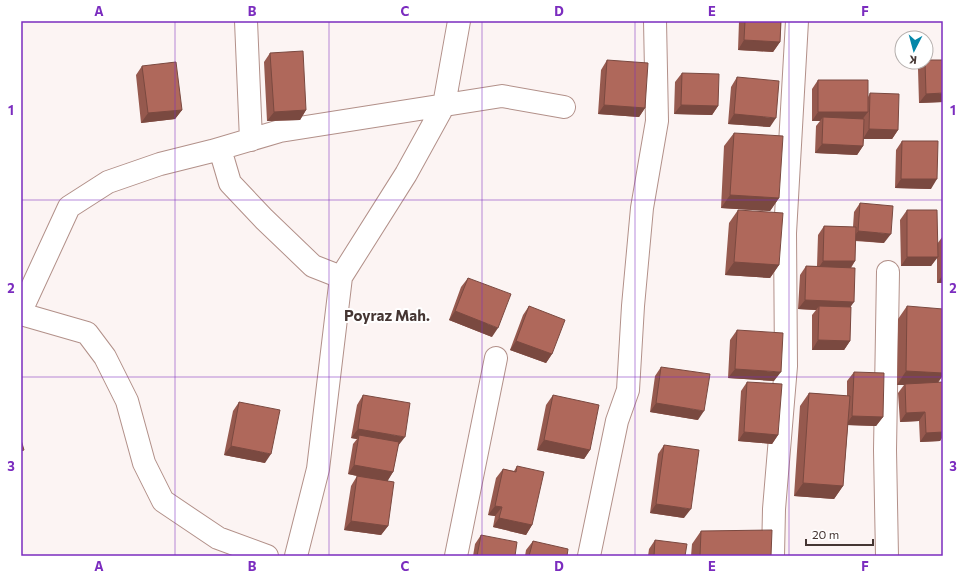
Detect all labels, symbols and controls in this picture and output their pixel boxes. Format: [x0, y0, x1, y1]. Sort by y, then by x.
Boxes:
text: A [94, 3, 104, 19]
text: B [248, 3, 257, 19]
text: C [401, 3, 410, 19]
text: D [554, 3, 564, 19]
text: E [708, 3, 716, 19]
text: F [861, 3, 869, 19]
north arrow [894, 30, 934, 70]
text: K [908, 54, 917, 67]
text: 1 [8, 102, 14, 118]
text: 1 [950, 102, 956, 118]
text: 2 [7, 280, 15, 296]
text: 2 [949, 280, 957, 296]
district label: Poyraz Mah. [344, 306, 430, 324]
text: 3 [7, 458, 15, 474]
text: 3 [949, 458, 957, 474]
scale bar [806, 521, 873, 547]
text: 20 m [812, 527, 839, 541]
text: A [94, 558, 104, 574]
text: B [248, 558, 257, 574]
text: C [401, 558, 410, 574]
text: D [554, 558, 564, 574]
text: E [708, 558, 716, 574]
text: F [861, 558, 869, 574]

